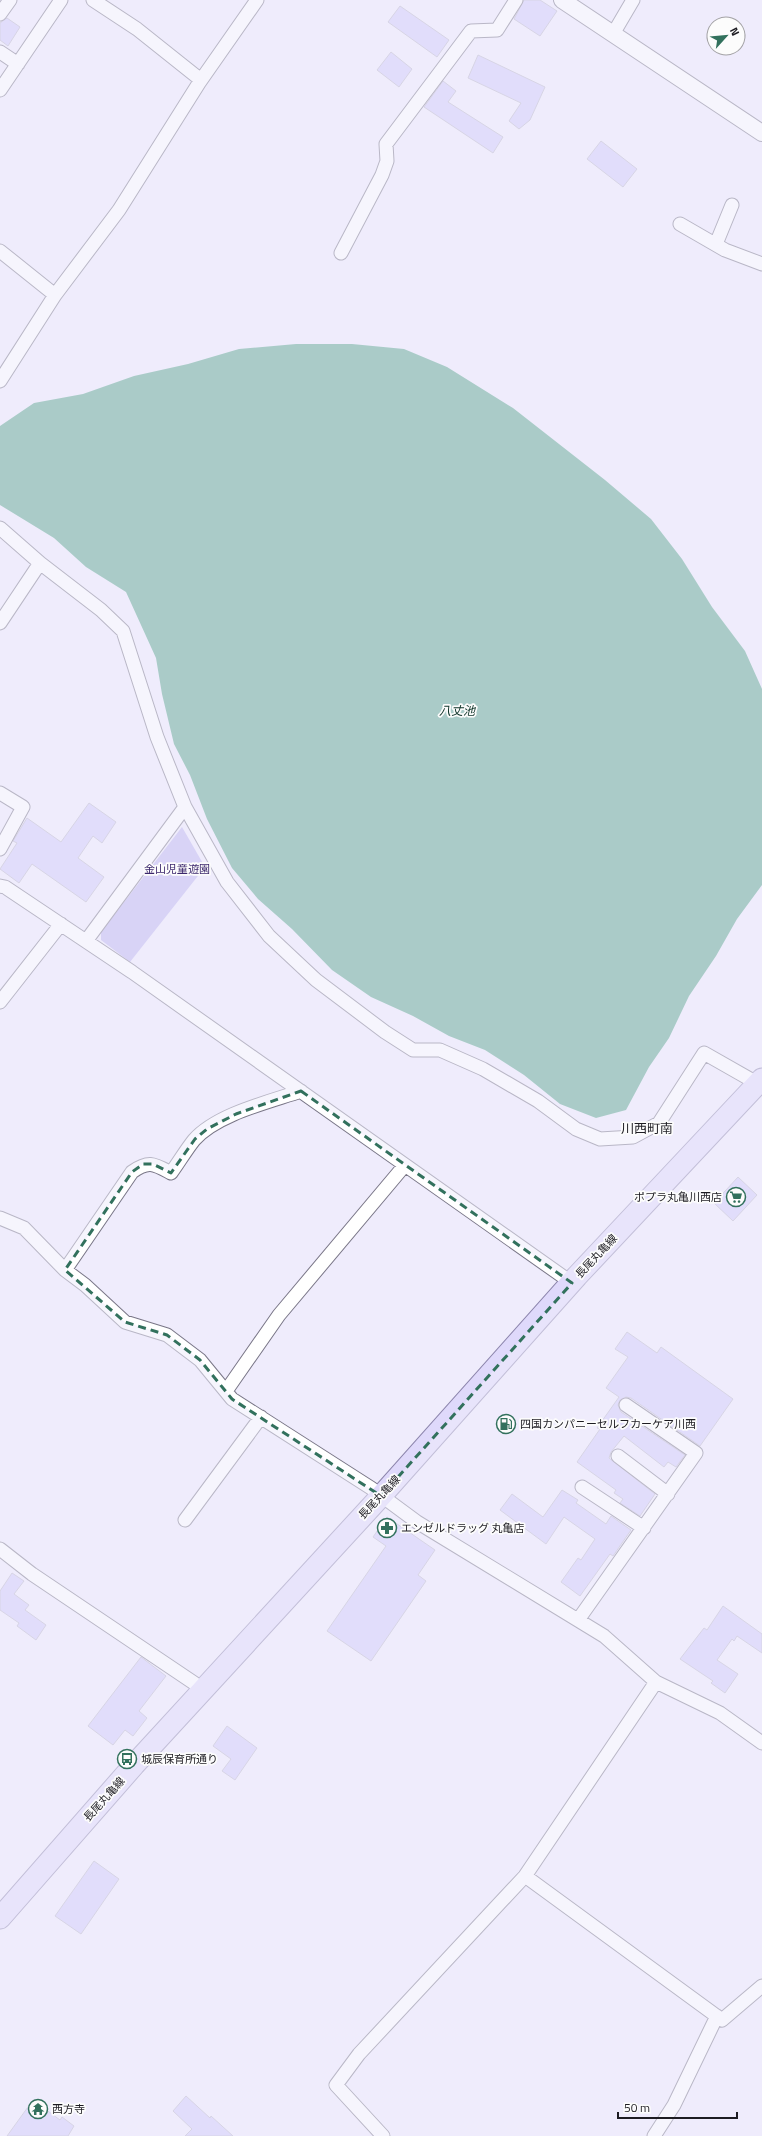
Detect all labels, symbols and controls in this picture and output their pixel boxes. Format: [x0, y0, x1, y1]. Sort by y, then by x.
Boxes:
north arrow [706, 16, 746, 56]
text: N [726, 24, 744, 38]
water label: 八丈池 [439, 701, 476, 720]
park label: 金山児童遊園 [144, 861, 210, 877]
district label: 川西町南 [621, 1118, 673, 1138]
supermarket icon: ポプラ丸亀川西店 [725, 1186, 747, 1208]
place label: ポプラ丸亀川西店 [634, 1189, 722, 1205]
street label: 長尾丸亀線 [571, 1230, 621, 1282]
fuel station icon: 四国カンパニーセルフカーケア川西 [495, 1413, 517, 1435]
place label: 四国カンパニーセルフカーケア川西 [520, 1416, 696, 1432]
street label: 長尾丸亀線 [354, 1471, 404, 1523]
pharmacy icon: エンゼルドラッグ 丸亀店 [376, 1517, 398, 1539]
place label: エンゼルドラッグ 丸亀店 [401, 1520, 524, 1536]
bus stop icon: 城辰保育所通り [116, 1748, 138, 1770]
place label: 城辰保育所通り [141, 1751, 218, 1767]
street label: 長尾丸亀線 [80, 1773, 128, 1825]
scale bar [618, 2094, 737, 2120]
temple icon: 西方寺 [27, 2098, 49, 2120]
text: 50 m [624, 2098, 650, 2117]
place label: 西方寺 [52, 2101, 85, 2117]

